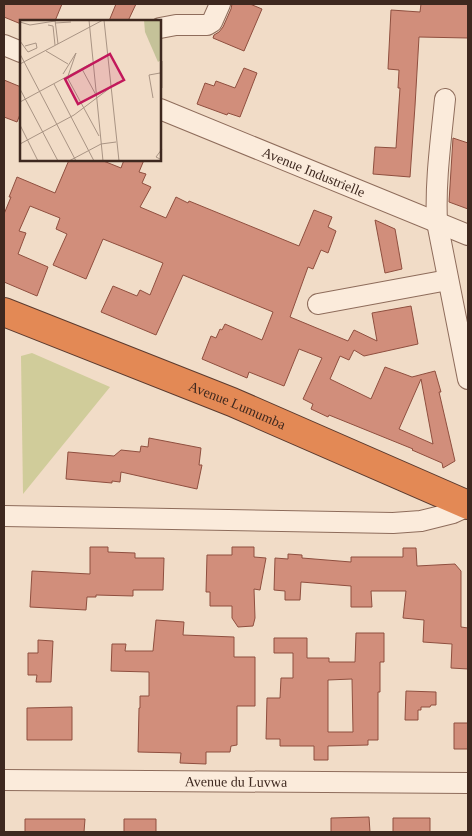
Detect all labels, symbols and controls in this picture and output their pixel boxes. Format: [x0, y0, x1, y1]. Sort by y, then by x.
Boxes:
inset map [20, 20, 161, 161]
street label: Avenue Industrielle [260, 145, 367, 200]
street label: Avenue Lumumba [186, 379, 288, 433]
street label: Avenue du Luvwa [185, 774, 288, 790]

